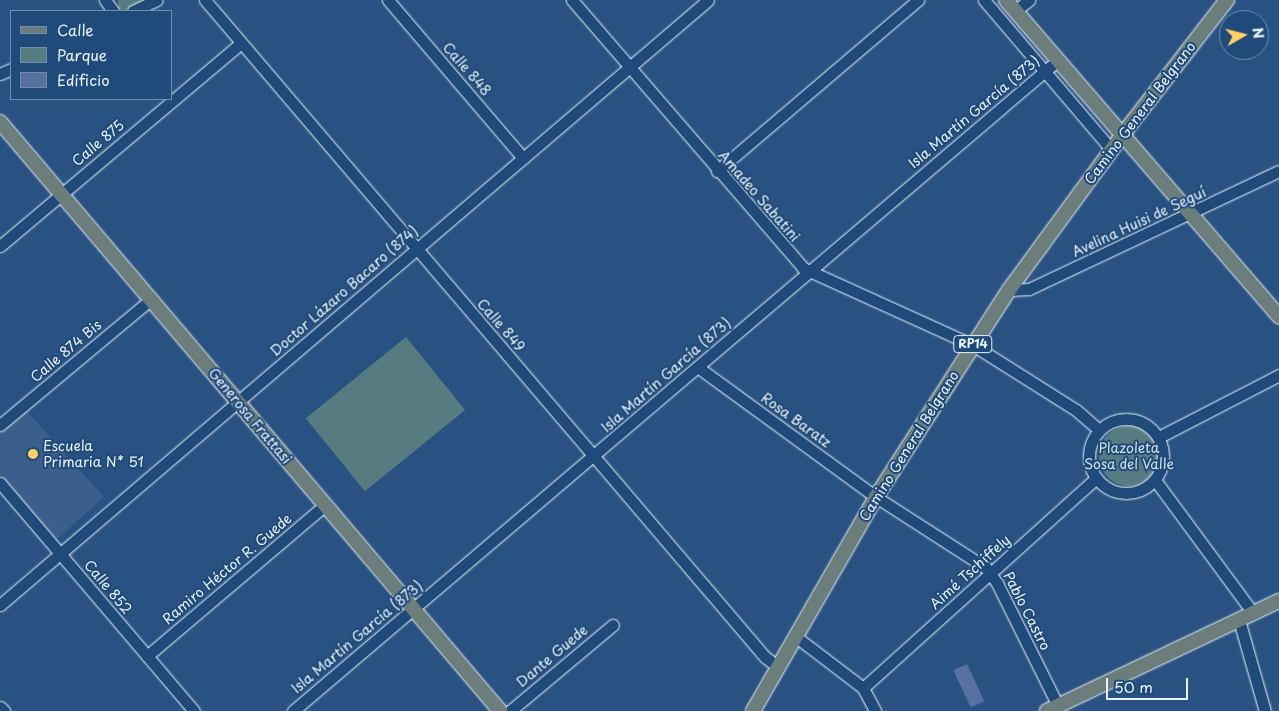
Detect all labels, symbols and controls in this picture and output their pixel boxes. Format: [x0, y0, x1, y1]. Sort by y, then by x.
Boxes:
legend [10, 10, 172, 100]
north arrow [1219, 10, 1269, 60]
text: Calle [57, 18, 94, 41]
text: N [1247, 26, 1270, 40]
street label: Calle 848 [439, 39, 495, 99]
street label: Camino General Belgrano [1081, 39, 1199, 187]
text: Parque [57, 43, 107, 66]
street label: Isla Martín García (873) [905, 52, 1043, 172]
text: Edificio [57, 68, 110, 91]
street label: Calle 875 [68, 116, 128, 170]
street label: Amadeo Sabatini [714, 147, 804, 245]
street label: Avelina Huisi de Seguí [1069, 183, 1209, 261]
street label: Doctor Lázaro Bacaro (874) [267, 223, 421, 359]
street label: Calle 849 [473, 295, 529, 355]
street label: Isla Martín García (873) [598, 314, 734, 436]
street label: Calle 874 Bis [27, 316, 105, 386]
road number: RP14 [953, 334, 993, 354]
street label: Generosa Frattasi [205, 364, 295, 468]
street label: Camino General Belgrano [856, 368, 962, 524]
street label: Rosa Baratz [758, 389, 834, 451]
place label: Escuela Primaria N* 51 [43, 438, 144, 471]
park label: Plazoleta Sosa del Valle [1083, 440, 1175, 472]
marker: Escuela Primaria N* 51 [27, 448, 39, 460]
street label: Ramiro Héctor R. Guede [159, 510, 295, 628]
street label: Aimé Tschiffely [926, 531, 1014, 613]
street label: Calle 852 [81, 557, 135, 617]
street label: Pablo Castro [1000, 569, 1054, 653]
street label: Isla Martín García (873) [288, 577, 426, 697]
street label: Dante Guede [513, 621, 591, 691]
scale bar [1109, 668, 1192, 700]
text: 50 m [1114, 675, 1153, 698]

